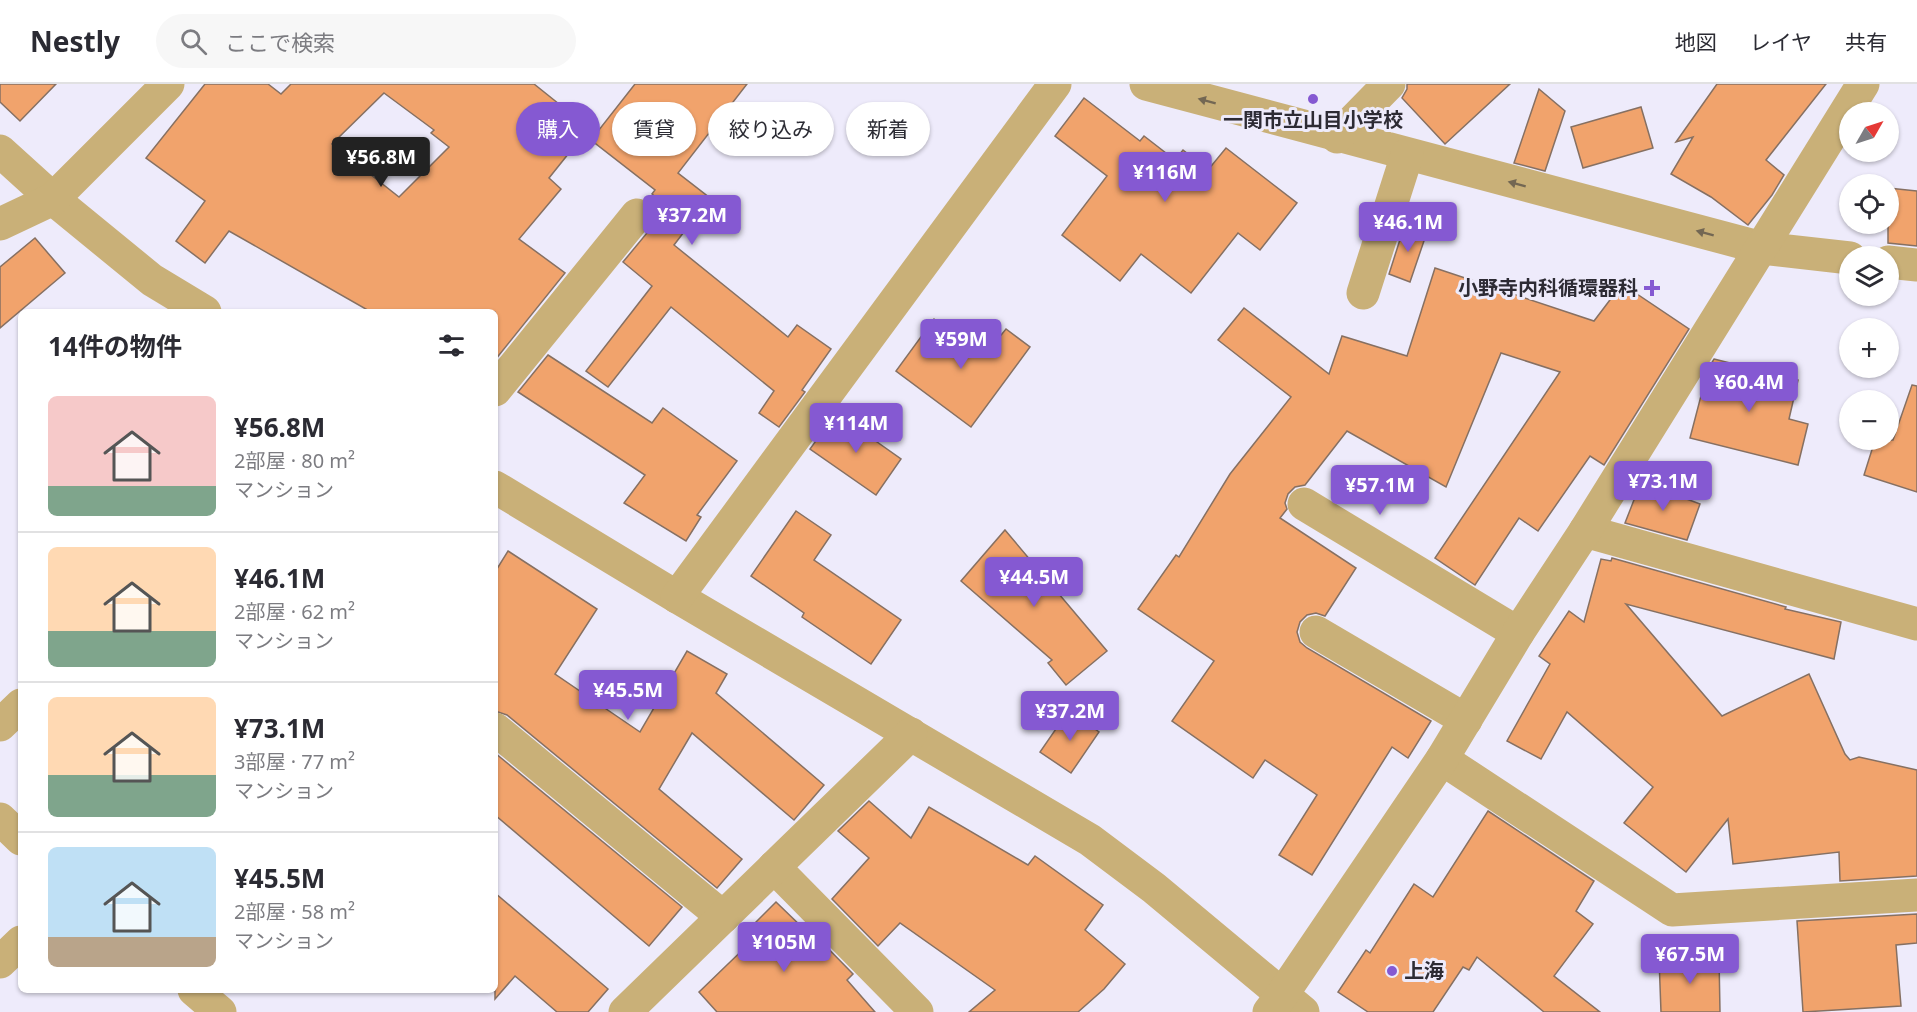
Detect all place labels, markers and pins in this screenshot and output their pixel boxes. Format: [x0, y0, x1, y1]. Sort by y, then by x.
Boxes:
marker: 一関市立山目小学校 [1306, 92, 1320, 106]
place label: 一関市立山目小学校 [1223, 106, 1403, 133]
pin: ¥56.8M [332, 137, 430, 188]
pin: ¥116M [1123, 152, 1207, 203]
pin: ¥37.2M [643, 195, 741, 246]
pin: ¥46.1M [1359, 202, 1457, 253]
place label: 小野寺内科循環器科 [1458, 274, 1638, 301]
marker: 小野寺内科循環器科 [1643, 279, 1661, 297]
pin: ¥59M [925, 319, 997, 370]
pin: ¥60.4M [1700, 362, 1798, 413]
pin: ¥114M [814, 403, 898, 454]
pin: ¥73.1M [1614, 461, 1712, 512]
pin: ¥57.1M [1331, 465, 1429, 516]
pin: ¥44.5M [985, 557, 1083, 608]
pin: ¥45.5M [579, 670, 677, 721]
pin: ¥37.2M [1021, 691, 1119, 742]
pin: ¥105M [742, 922, 826, 973]
pin: ¥67.5M [1641, 934, 1739, 985]
place label: 上海 [1404, 957, 1444, 984]
marker: 上海 [1385, 964, 1399, 978]

